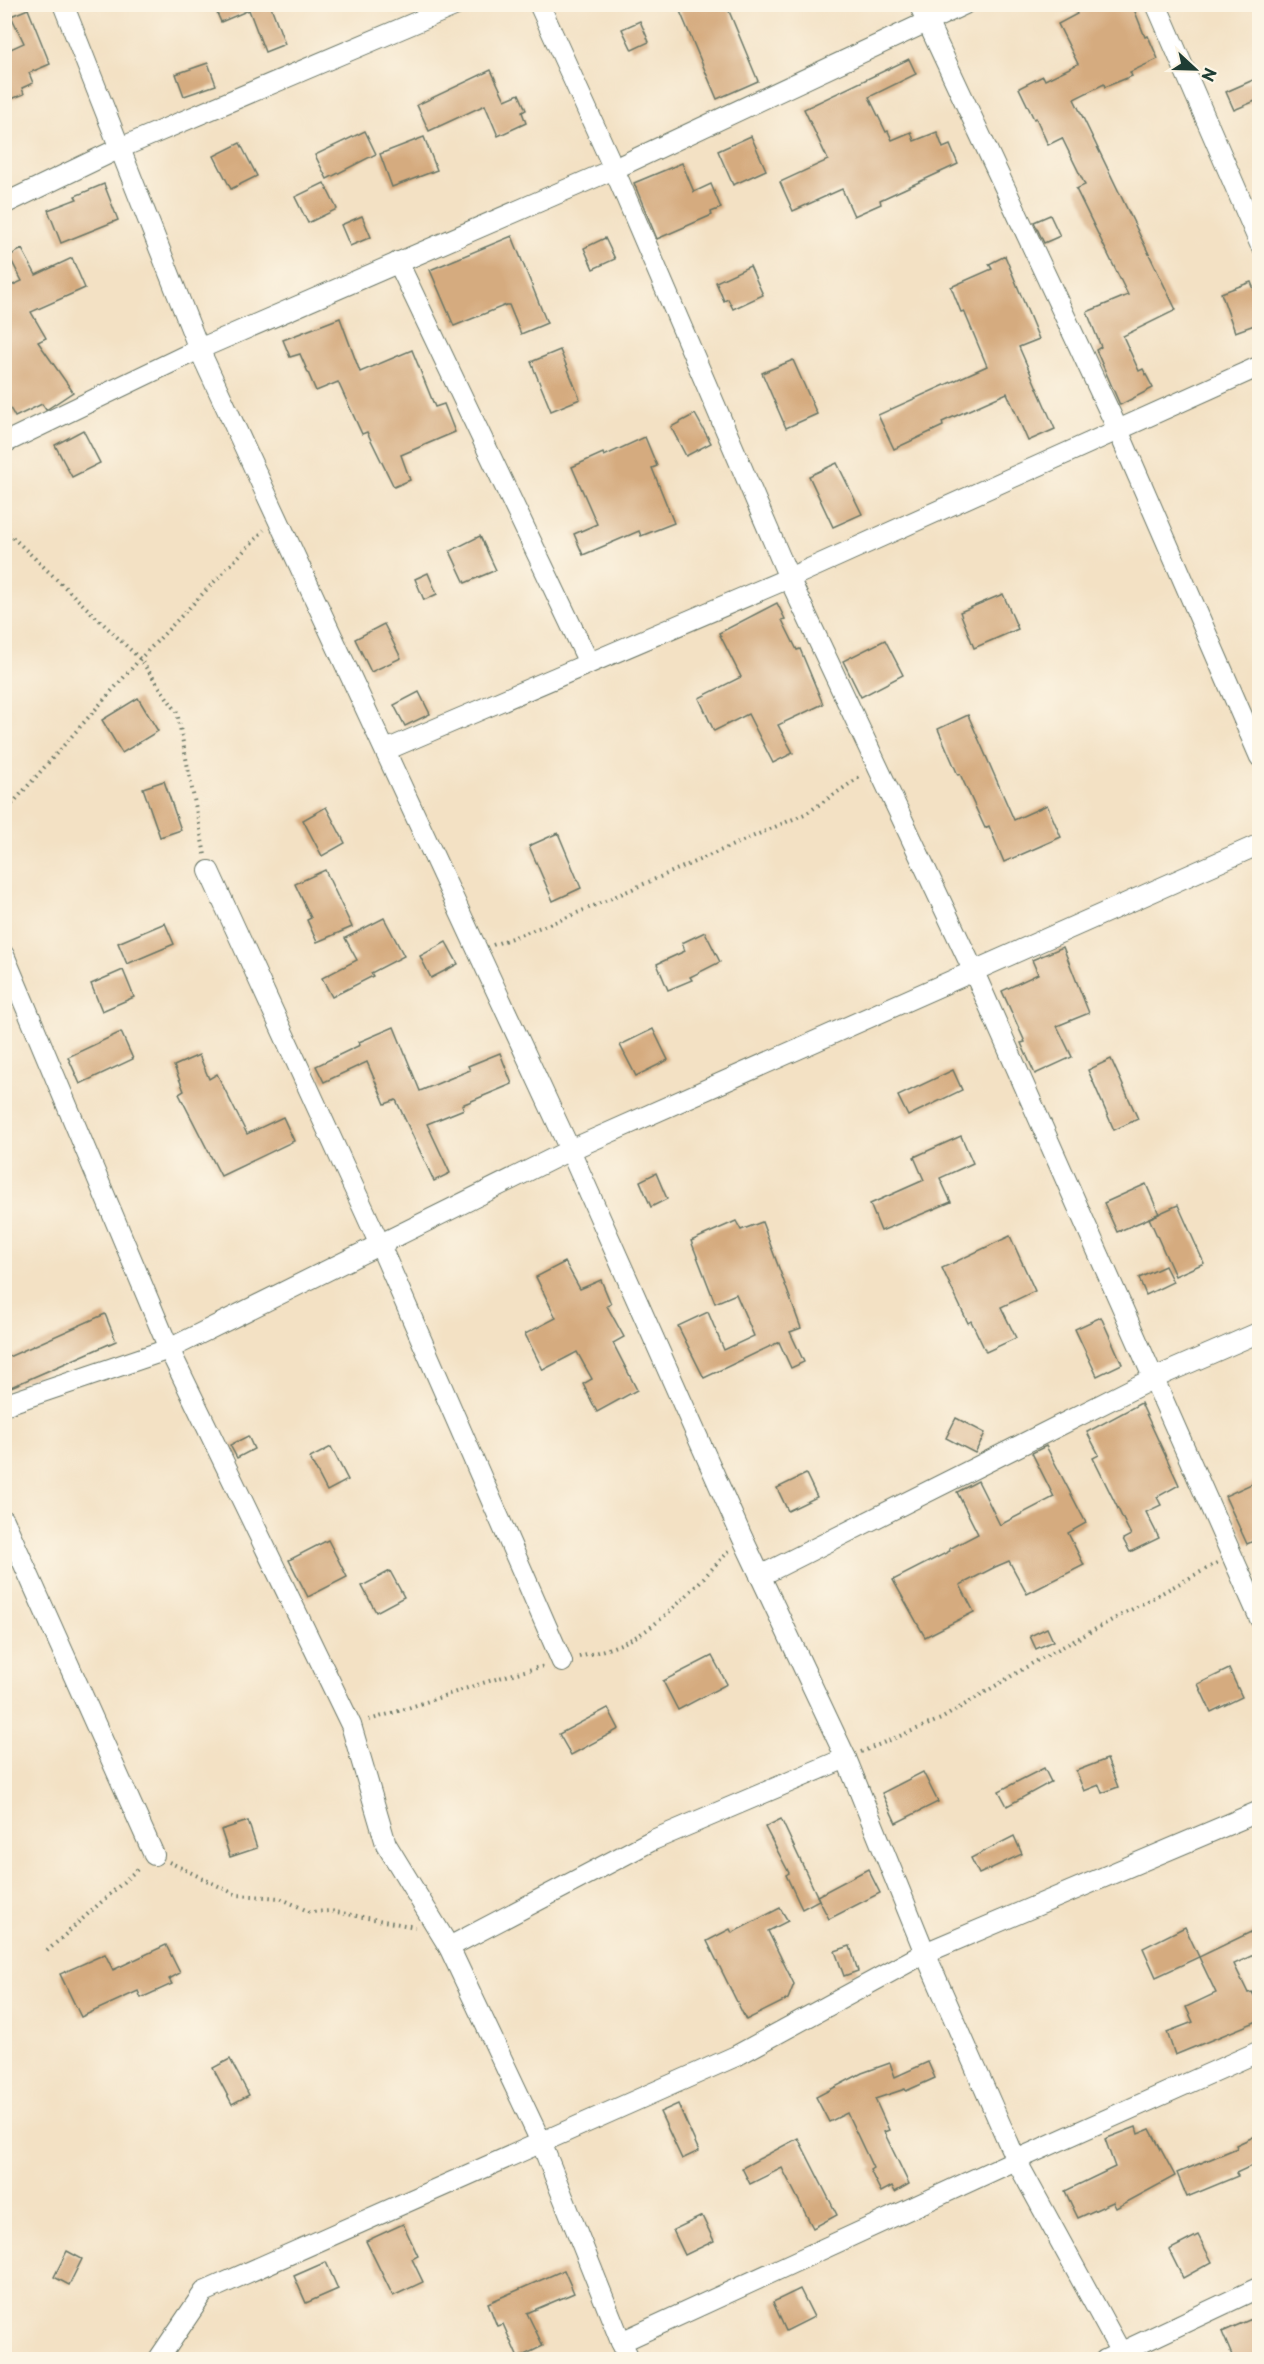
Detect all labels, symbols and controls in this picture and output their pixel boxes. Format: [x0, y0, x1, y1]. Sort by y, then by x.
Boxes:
north arrow [1165, 39, 1225, 99]
text: N [1196, 65, 1223, 85]

